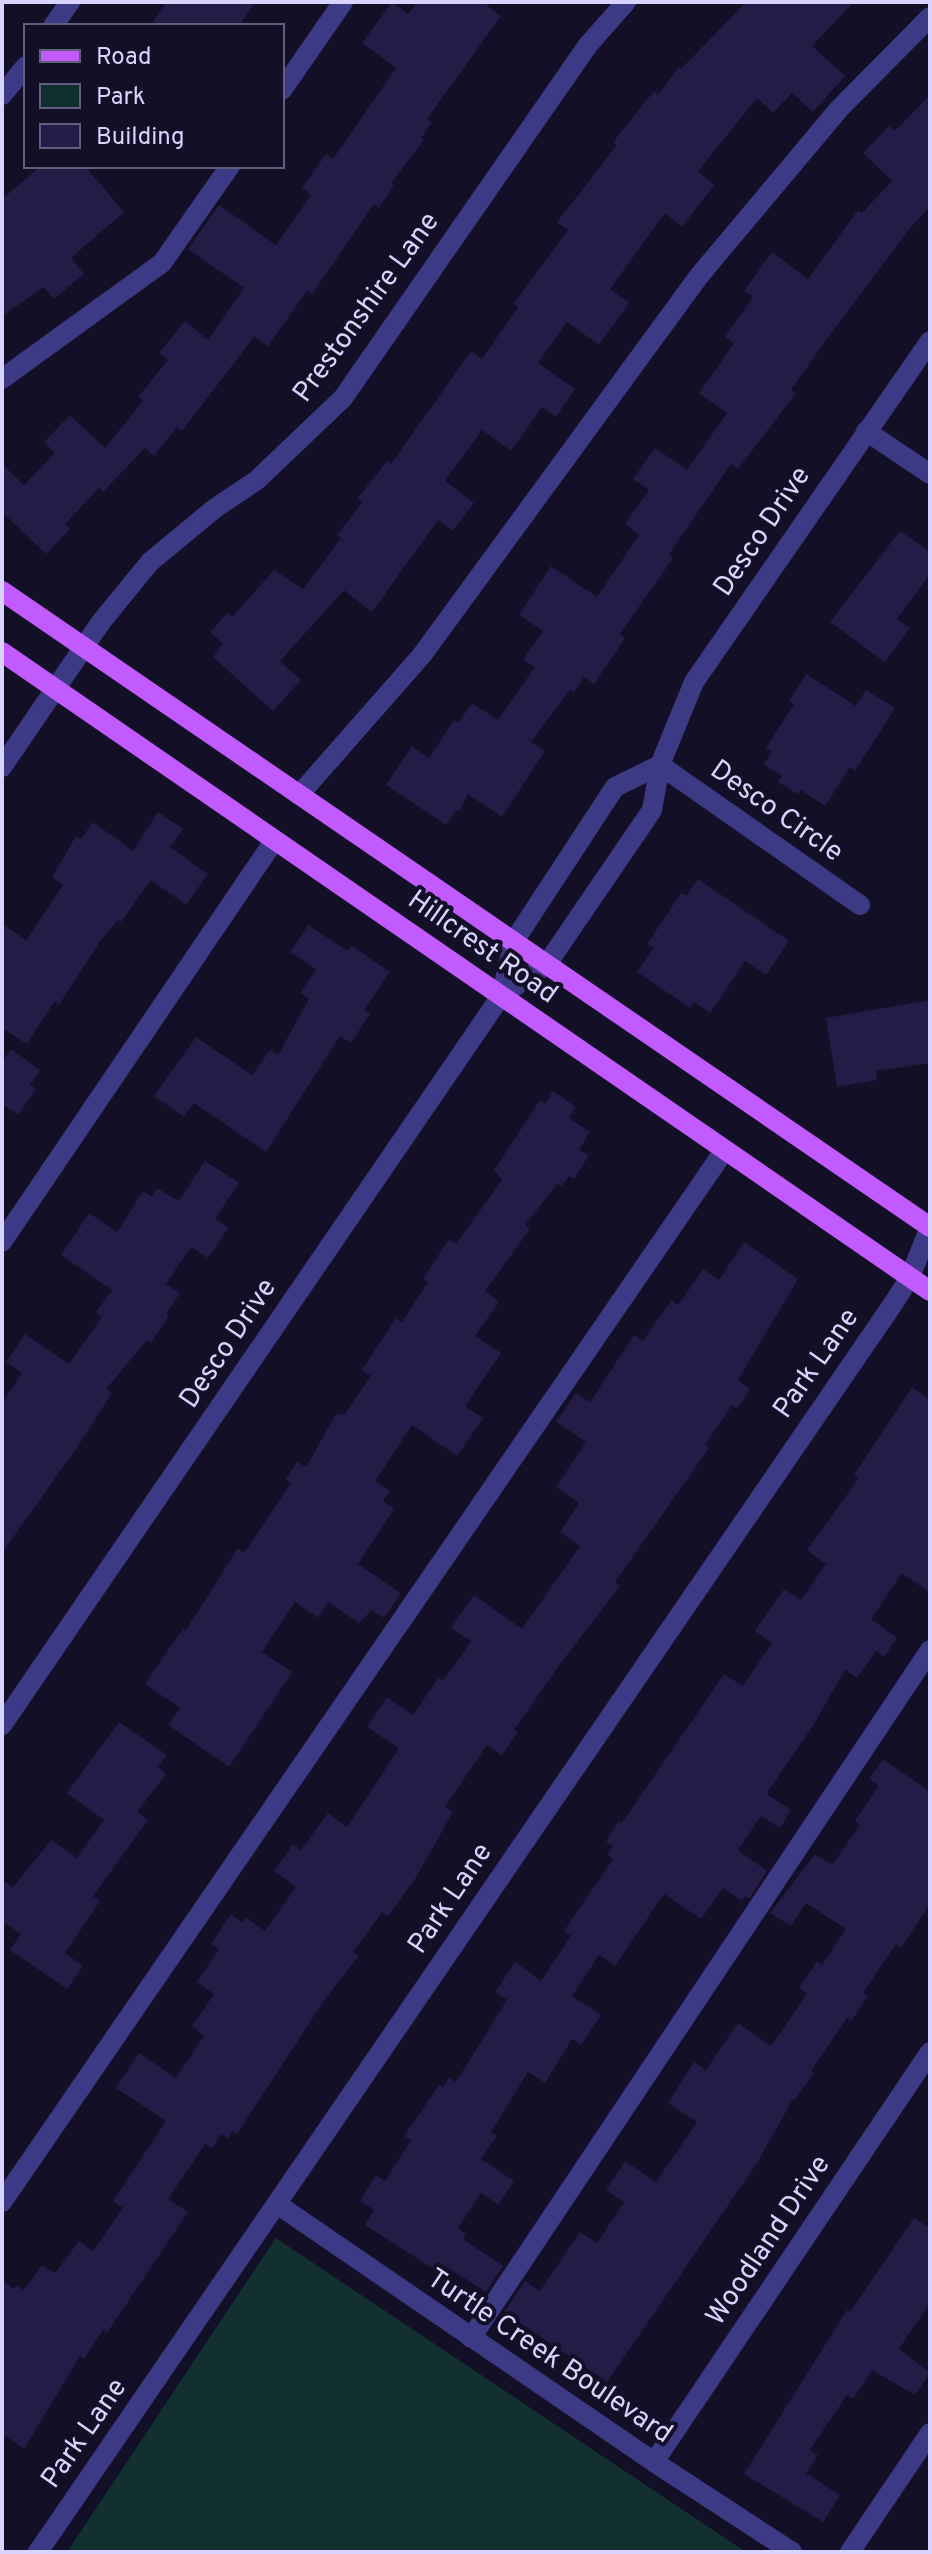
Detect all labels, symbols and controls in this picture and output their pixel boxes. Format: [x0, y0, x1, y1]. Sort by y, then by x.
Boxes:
legend [24, 24, 284, 168]
text: Road [96, 43, 152, 73]
text: Park [96, 83, 146, 113]
text: Building [96, 123, 185, 153]
street label: Prestonshire Lane [286, 206, 448, 410]
street label: Desco Drive [706, 460, 820, 604]
street label: Desco Circle [702, 753, 850, 871]
street label: Hillcrest Road [400, 883, 564, 1013]
street label: Desco Drive [172, 1272, 286, 1416]
street label: Park Lane [766, 1302, 868, 1426]
street label: Park Lane [401, 1837, 501, 1961]
street label: Woodland Drive [699, 2149, 839, 2333]
street label: Turtle Creek Boulevard [419, 2261, 679, 2453]
street label: Park Lane [34, 2372, 136, 2496]

